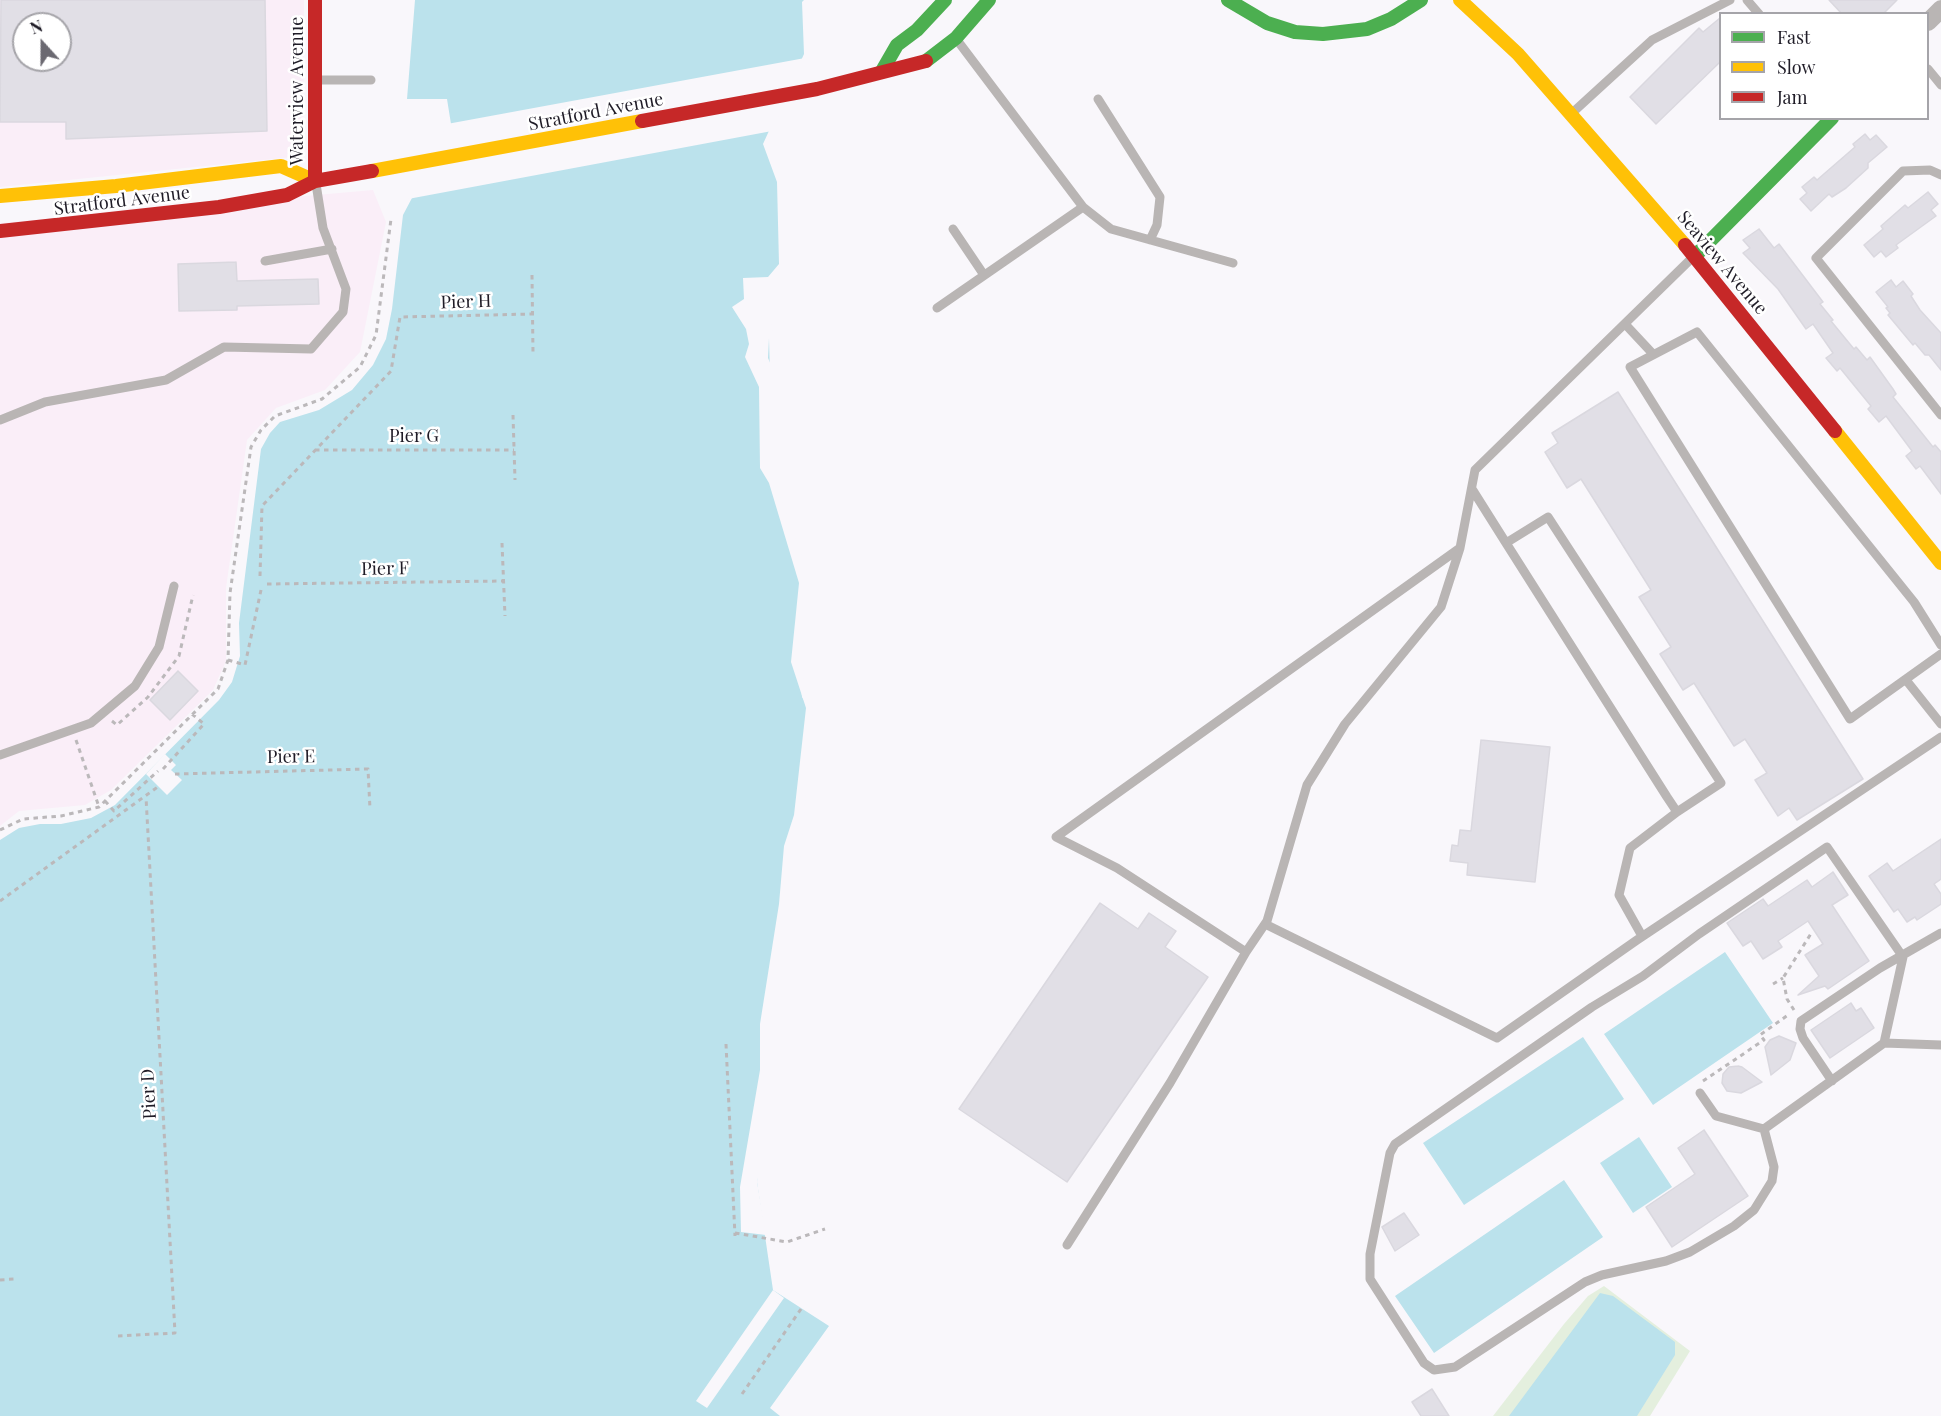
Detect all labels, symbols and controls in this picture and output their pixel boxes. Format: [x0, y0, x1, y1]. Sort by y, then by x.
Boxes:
north arrow [12, 12, 72, 72]
legend [1719, 12, 1929, 120]
text: N [27, 15, 45, 38]
street label: Waterview Avenue [286, 17, 308, 165]
text: Fast [1777, 25, 1810, 49]
text: Slow [1777, 55, 1815, 79]
text: Jam [1777, 85, 1807, 109]
street label: Stratford Avenue [527, 88, 665, 136]
street label: Stratford Avenue [53, 182, 191, 220]
street label: Seaview Avenue [1672, 207, 1772, 319]
street label: Pier H [440, 290, 492, 314]
street label: Pier G [389, 425, 439, 447]
street label: Pier F [361, 558, 409, 580]
street label: Pier E [267, 746, 315, 768]
street label: Pier D [137, 1068, 161, 1120]

